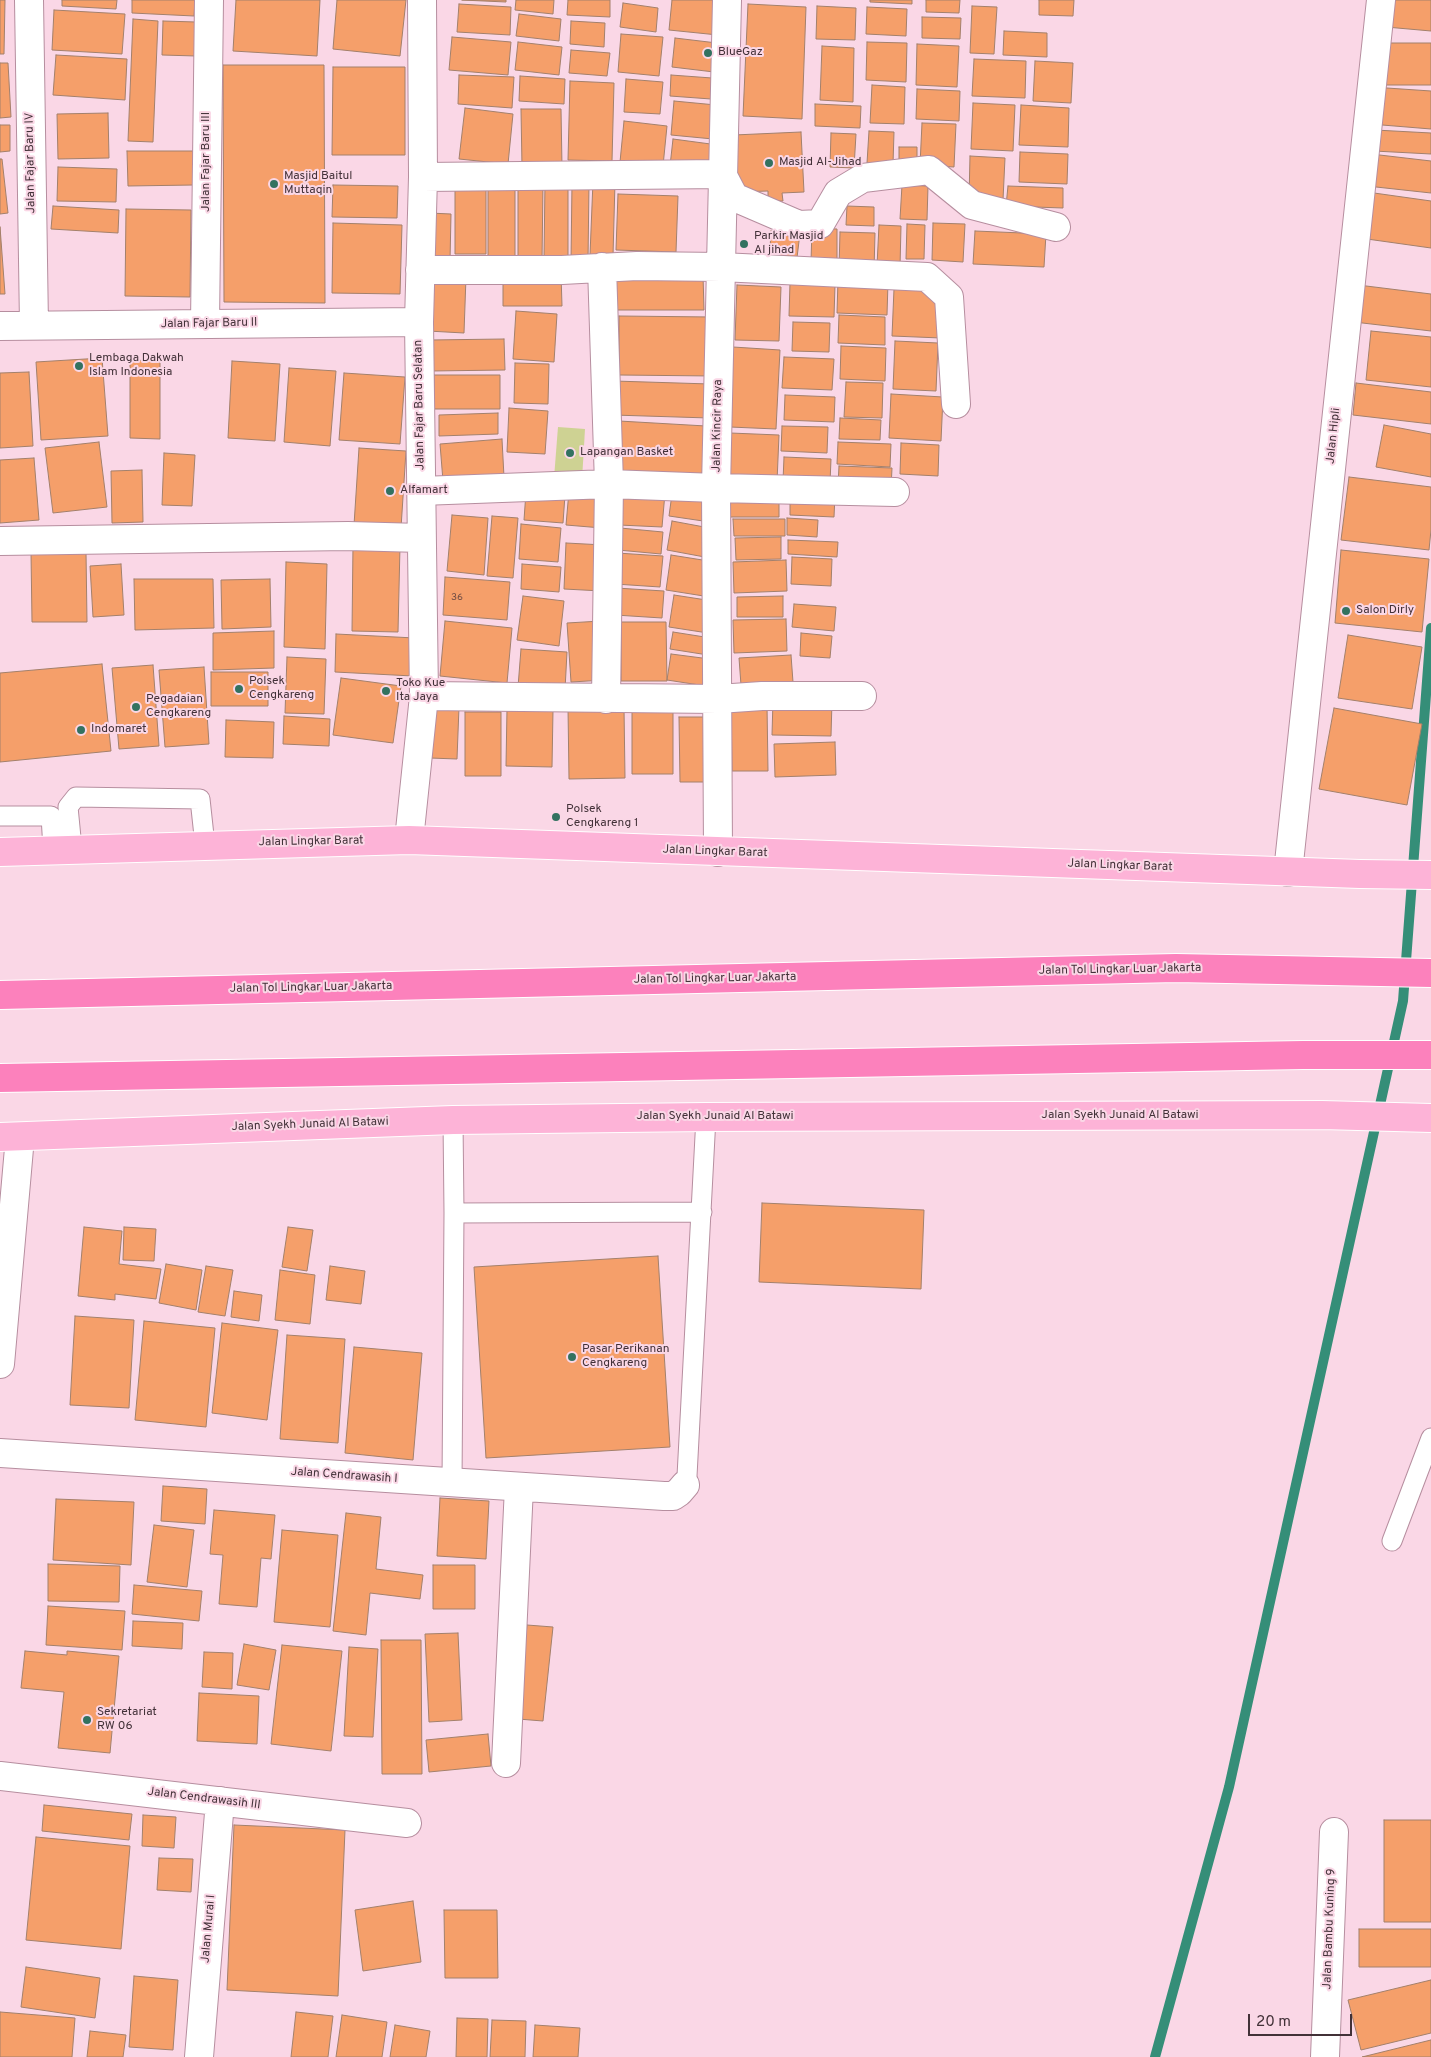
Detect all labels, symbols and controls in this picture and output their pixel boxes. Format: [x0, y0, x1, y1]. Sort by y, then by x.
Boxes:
place label: BlueGaz [718, 46, 763, 60]
marker: BlueGaz [702, 47, 714, 59]
street label: Jalan Fajar Baru IV [23, 112, 39, 214]
street label: Jalan Fajar Baru III [200, 112, 214, 212]
place label: Masjid Al-Jihad [779, 156, 861, 170]
marker: Masjid Al-Jihad [763, 157, 775, 169]
place label: Masjid Baitul Muttaqin [284, 170, 352, 198]
marker: Masjid Baitul Muttaqin [268, 178, 280, 190]
place label: Parkir Masjid Al jihad [754, 230, 823, 258]
marker: Parkir Masjid Al jihad [738, 238, 750, 250]
street label: Jalan Fajar Baru II [160, 316, 258, 332]
street label: Jalan Fajar Baru Selatan [412, 340, 428, 470]
place label: Lembaga Dakwah Islam Indonesia [89, 352, 184, 380]
marker: Lembaga Dakwah Islam Indonesia [73, 360, 85, 372]
street label: Jalan Kincir Raya [710, 379, 726, 473]
street label: Jalan Hipli [1324, 407, 1344, 465]
place label: Lapangan Basket [580, 446, 673, 460]
marker: Lapangan Basket [564, 447, 576, 459]
place label: Alfamart [400, 484, 448, 498]
marker: Alfamart [384, 485, 396, 497]
house number: 36 [451, 592, 463, 604]
place label: Salon Dirly [1356, 604, 1414, 618]
marker: Salon Dirly [1340, 605, 1352, 617]
place label: Polsek Cengkareng [249, 675, 314, 703]
place label: Toko Kue Ita Jaya [396, 677, 445, 705]
marker: Polsek Cengkareng [233, 683, 245, 695]
marker: Toko Kue Ita Jaya [380, 685, 392, 697]
place label: Pegadaian Cengkareng [146, 693, 211, 721]
marker: Pegadaian Cengkareng [130, 701, 142, 713]
place label: Indomaret [91, 723, 147, 737]
marker: Indomaret [75, 724, 87, 736]
place label: Polsek Cengkareng 1 [566, 803, 639, 831]
marker: Polsek Cengkareng 1 [550, 811, 562, 823]
street label: Jalan Lingkar Barat [258, 834, 364, 850]
street label: Jalan Lingkar Barat [662, 843, 768, 861]
street label: Jalan Lingkar Barat [1067, 857, 1173, 875]
street label: Jalan Tol Lingkar Luar Jakarta [1039, 961, 1201, 979]
street label: Jalan Tol Lingkar Luar Jakarta [634, 970, 796, 988]
street label: Jalan Tol Lingkar Luar Jakarta [230, 979, 392, 997]
street label: Jalan Syekh Junaid Al Batawi [1041, 1109, 1199, 1123]
street label: Jalan Syekh Junaid Al Batawi [636, 1110, 794, 1124]
street label: Jalan Syekh Junaid Al Batawi [231, 1115, 389, 1135]
place label: Pasar Perikanan Cengkareng [582, 1343, 670, 1371]
marker: Pasar Perikanan Cengkareng [566, 1351, 578, 1363]
street label: Jalan Cendrawasih I [290, 1465, 398, 1487]
place label: Sekretariat RW 06 [97, 1706, 157, 1734]
marker: Sekretariat RW 06 [81, 1714, 93, 1726]
street label: Jalan Cendrawasih III [147, 1785, 261, 1813]
street label: Jalan Bambu Kuning 9 [1321, 1868, 1339, 1990]
street label: Jalan Murai I [199, 1894, 219, 1964]
scale bar [1251, 2004, 1355, 2036]
text: 20 m [1256, 2013, 1291, 2032]

